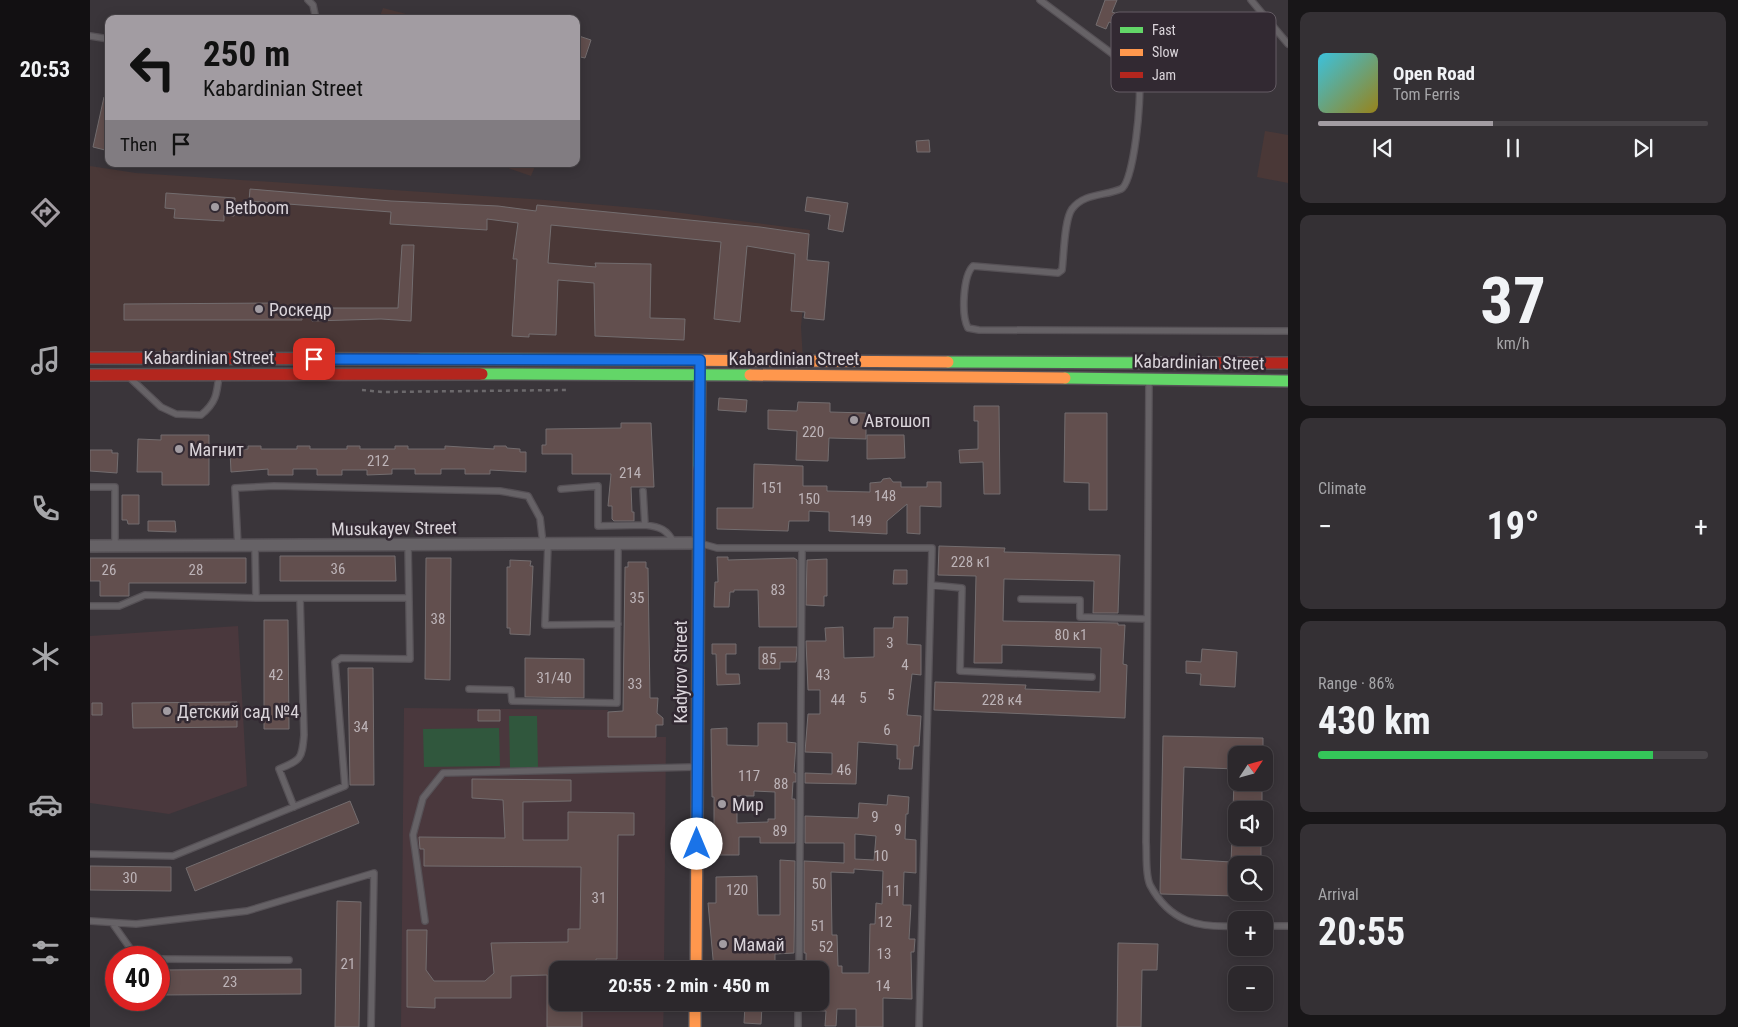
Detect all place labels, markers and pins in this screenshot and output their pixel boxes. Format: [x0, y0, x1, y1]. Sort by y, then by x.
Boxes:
place label: Betboom [225, 197, 289, 218]
marker: Betboom [209, 201, 221, 213]
place label: Роскедр [269, 299, 332, 320]
marker: Роскедр [253, 303, 265, 315]
pin [293, 338, 335, 380]
place label: Автошоп [864, 410, 931, 431]
marker: Автошоп [848, 414, 860, 426]
place label: Магнит [189, 439, 244, 460]
marker: Магнит [173, 443, 185, 455]
place label: Детский сад №4 [177, 701, 299, 722]
marker: Детский сад №4 [161, 705, 173, 717]
place label: Мир [732, 794, 764, 815]
marker: Мир [716, 798, 728, 810]
place label: Мамай [733, 934, 785, 955]
marker: Мамай [717, 938, 729, 950]

